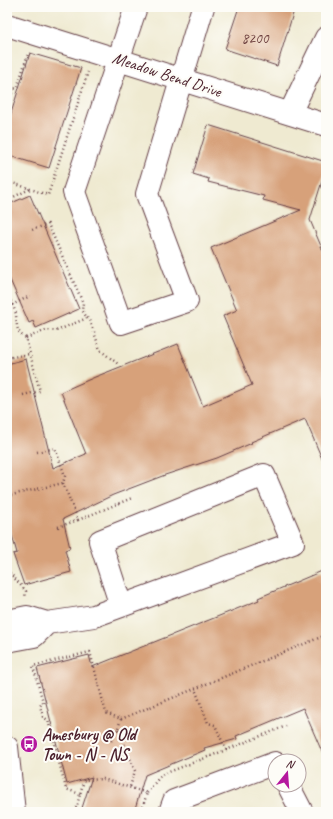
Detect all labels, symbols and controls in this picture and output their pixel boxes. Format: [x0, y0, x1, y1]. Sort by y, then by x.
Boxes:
house number: 8200 [241, 29, 270, 48]
street label: Meadow Bend Drive [110, 47, 225, 102]
place label: Amesbury @ Old Town - N - NS [42, 724, 139, 765]
bus stop icon: Amesbury @ Old Town - N - NS [19, 734, 39, 754]
north arrow [267, 753, 307, 793]
text: N [285, 756, 297, 772]

